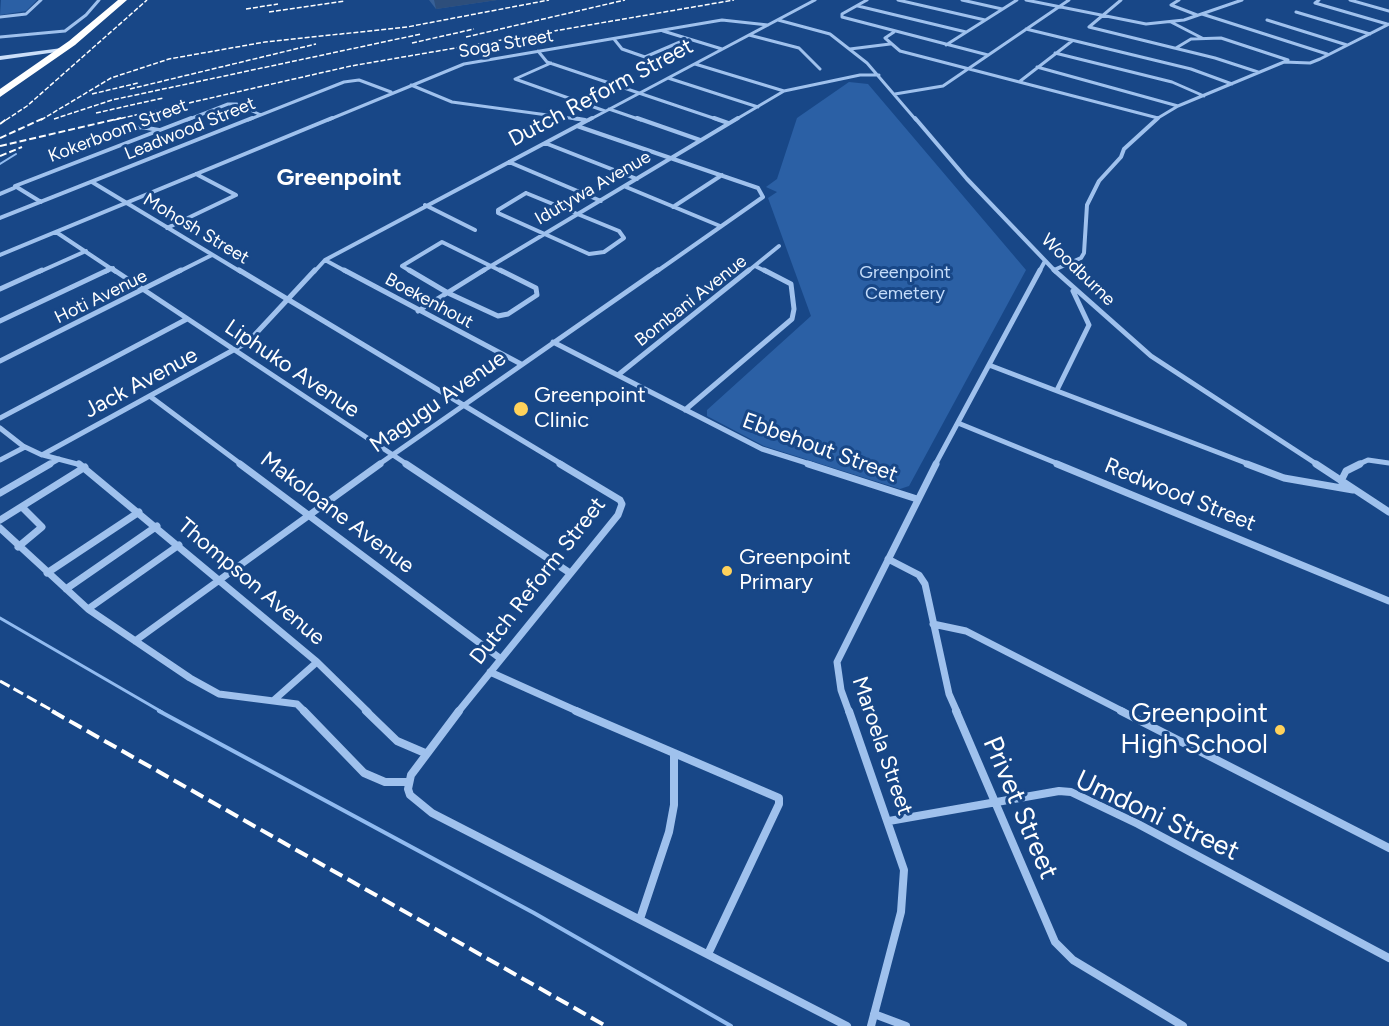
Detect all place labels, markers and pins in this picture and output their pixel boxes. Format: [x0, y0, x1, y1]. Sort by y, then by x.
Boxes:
place label: Greenpoint Clinic [534, 383, 646, 434]
marker: Greenpoint Clinic [512, 400, 530, 418]
place label: Greenpoint Primary [739, 545, 851, 596]
marker: Greenpoint Primary [720, 564, 734, 578]
place label: Greenpoint High School [1120, 698, 1268, 761]
marker: Greenpoint High School [1273, 723, 1287, 737]

